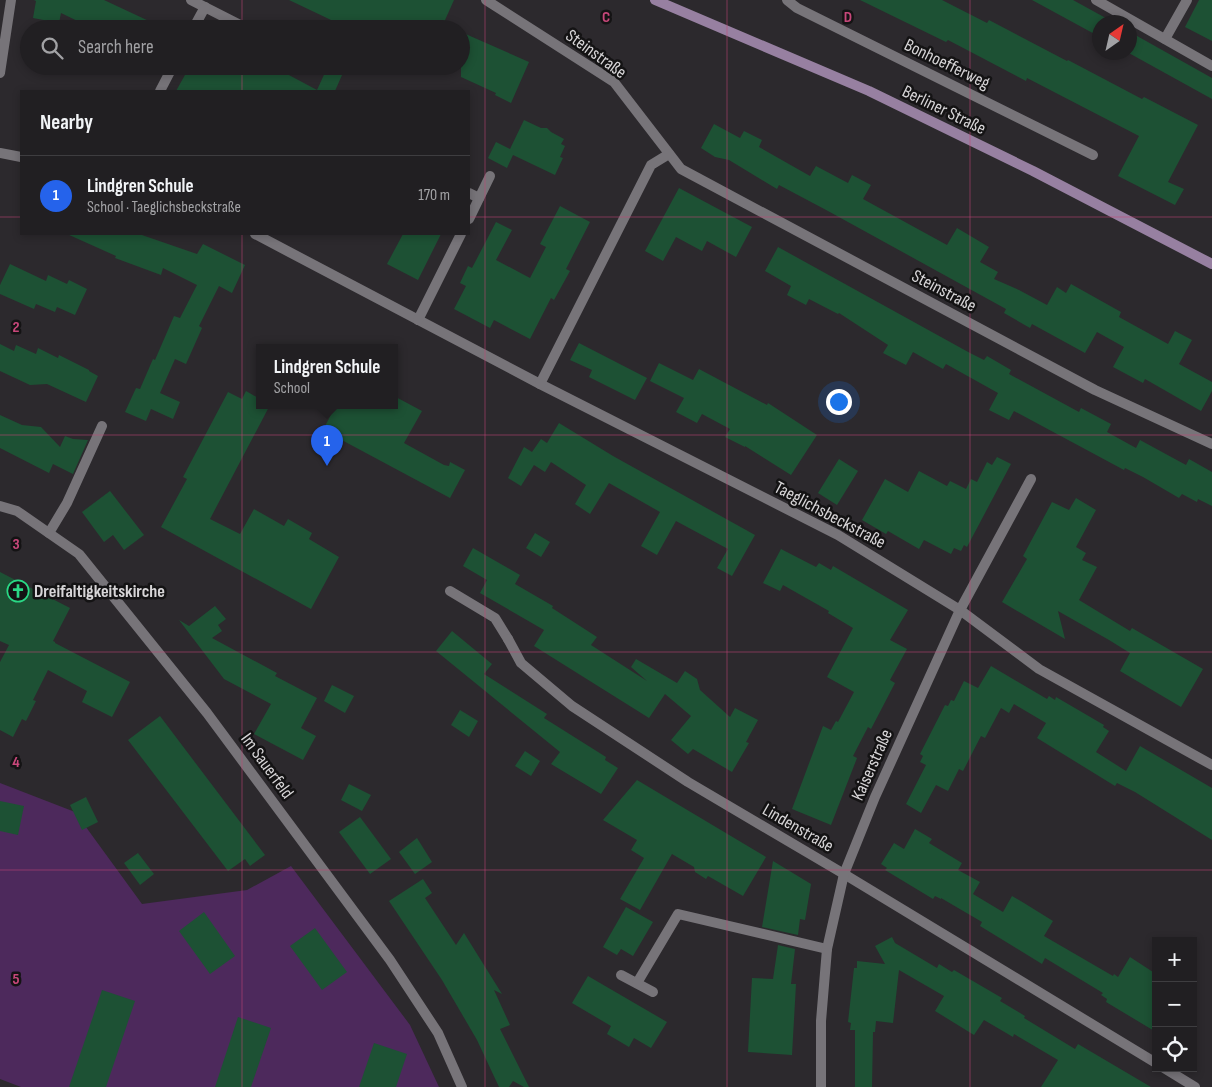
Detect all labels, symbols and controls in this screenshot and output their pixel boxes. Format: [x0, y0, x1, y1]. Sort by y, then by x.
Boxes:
text: C [602, 8, 610, 27]
text: D [844, 8, 852, 27]
north arrow [1092, 15, 1137, 60]
search box [20, 20, 470, 75]
street label: Steinstraße [562, 25, 630, 83]
icon: search [38, 34, 66, 62]
street label: Bonhoefferweg [901, 34, 993, 94]
text: Search here [78, 36, 154, 59]
street label: Berliner Straße [899, 81, 989, 139]
text: Nearby [40, 110, 93, 135]
text: Lindgren Schule [87, 175, 194, 198]
text: 1 [53, 186, 59, 205]
text: 170 m [418, 186, 450, 205]
text: School · Taeglichsbeckstraße [87, 198, 241, 217]
street label: Steinstraße [908, 265, 980, 317]
text: 2 [12, 318, 20, 337]
popup [256, 344, 398, 409]
text: Lindgren Schule [274, 356, 380, 379]
text: School [274, 379, 310, 398]
your location [826, 389, 852, 415]
pin: 1 [311, 425, 343, 466]
street label: Taeglichsbeckstraße [771, 477, 889, 553]
text: 3 [12, 535, 20, 554]
church icon: Dreifaltigkeitskirche [6, 579, 30, 603]
place label: Dreifaltigkeitskirche [34, 581, 165, 602]
street label: Kaiserstraße [847, 726, 897, 804]
street label: Im Sauerfeld [236, 729, 298, 803]
text: 4 [12, 753, 20, 772]
street label: Lindenstraße [759, 799, 837, 857]
map controls [1152, 937, 1197, 1072]
button: + [1152, 937, 1197, 982]
text: 5 [12, 970, 20, 989]
button: − [1152, 982, 1197, 1027]
button: locate [1152, 1027, 1197, 1072]

